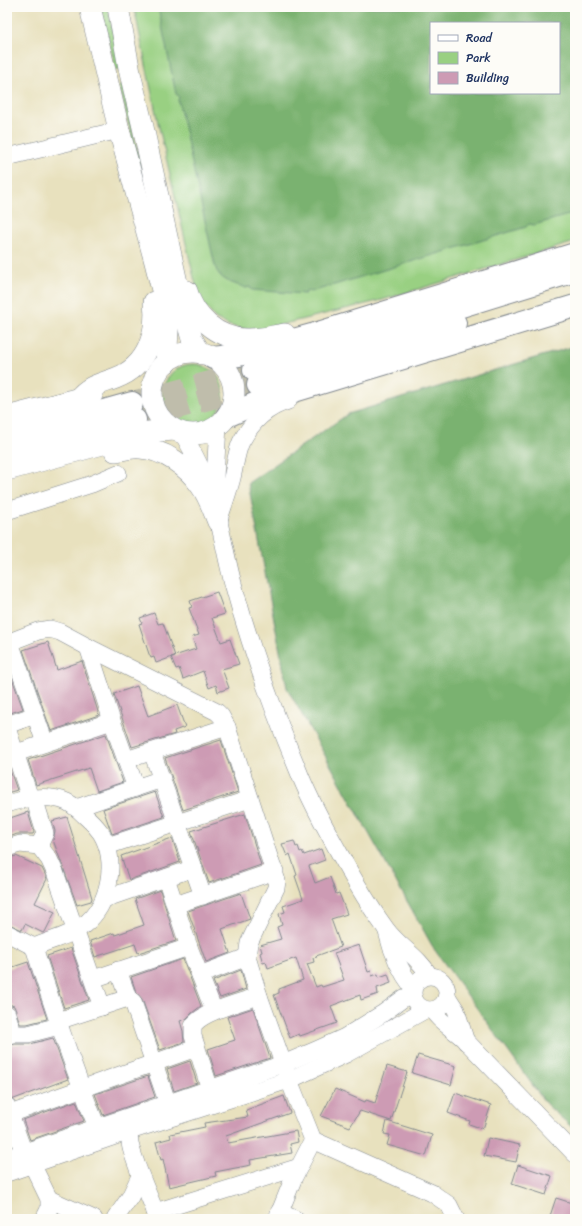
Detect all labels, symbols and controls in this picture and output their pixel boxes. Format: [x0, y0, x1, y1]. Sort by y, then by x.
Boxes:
legend [430, 22, 560, 94]
text: Road [466, 27, 493, 49]
text: Park [466, 47, 491, 69]
text: Building [466, 67, 509, 89]

